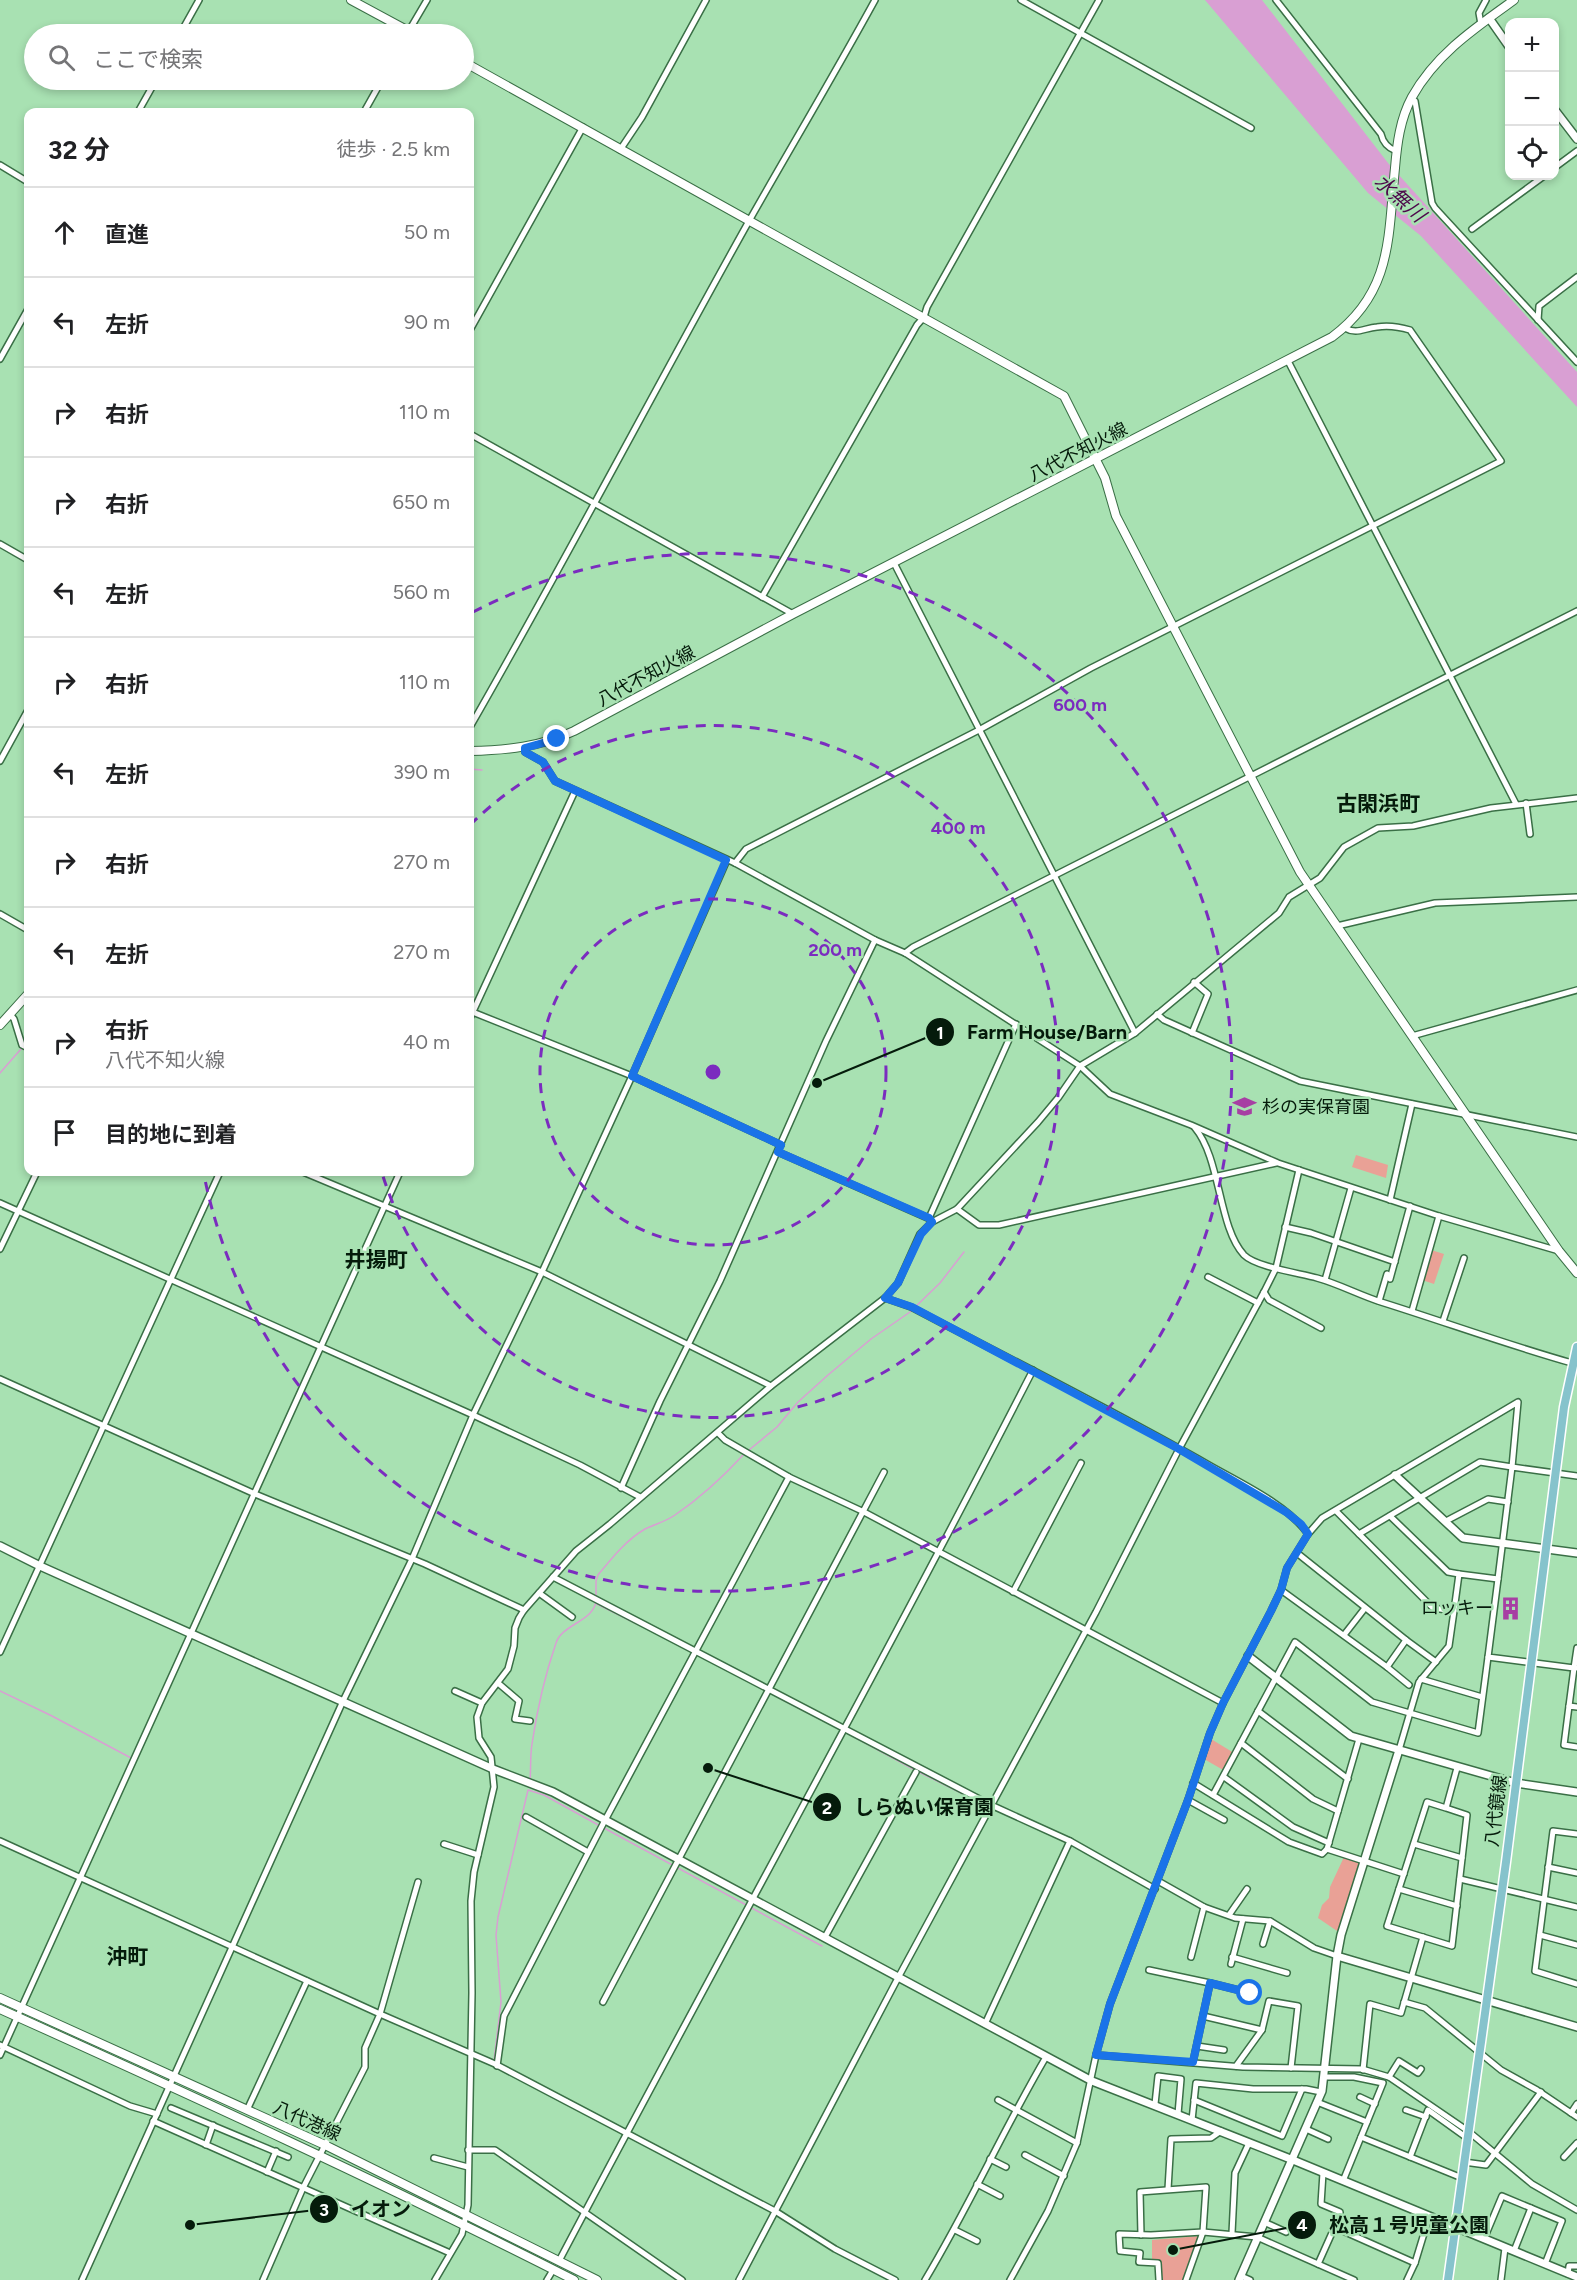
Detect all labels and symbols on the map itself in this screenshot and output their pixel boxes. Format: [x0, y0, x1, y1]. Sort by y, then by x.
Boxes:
water label: 水無川 [1370, 169, 1432, 228]
street label: 八代不知火線 [1025, 418, 1131, 486]
street label: 八代不知火線 [593, 641, 699, 711]
text: 600 m [1053, 694, 1107, 716]
route end [543, 725, 569, 751]
district label: 古閑浜町 [1336, 791, 1420, 816]
text: 400 m [931, 817, 985, 839]
text: 200 m [808, 939, 862, 961]
callout: Farm House/Barn [925, 1013, 1139, 1051]
text: Farm House/Barn [967, 1020, 1127, 1044]
text: 1 [936, 1022, 944, 1044]
centre of rings [703, 1062, 723, 1082]
school or university icon: 杉の実保育園 [1231, 1094, 1257, 1120]
place label: 杉の実保育園 [1262, 1096, 1370, 1118]
district label: 井揚町 [345, 1247, 408, 1272]
building icon: ロッキー [1498, 1595, 1524, 1621]
place label: ロッキー [1421, 1597, 1493, 1619]
street label: 八代鏡線 [1481, 1774, 1511, 1848]
callout: しらぬい保育園 [812, 1788, 1006, 1826]
text: しらぬい保育園 [854, 1795, 994, 1819]
text: 2 [822, 1797, 832, 1819]
district label: 沖町 [106, 1944, 148, 1969]
route start [1236, 1979, 1262, 2005]
street label: 八代港線 [270, 2096, 344, 2146]
callout: イオン [309, 2190, 423, 2228]
text: イオン [351, 2197, 411, 2221]
text: 3 [319, 2199, 329, 2221]
callout: 松高１号児童公園 [1287, 2206, 1501, 2244]
text: 松高１号児童公園 [1329, 2213, 1489, 2237]
text: 4 [1296, 2214, 1308, 2236]

